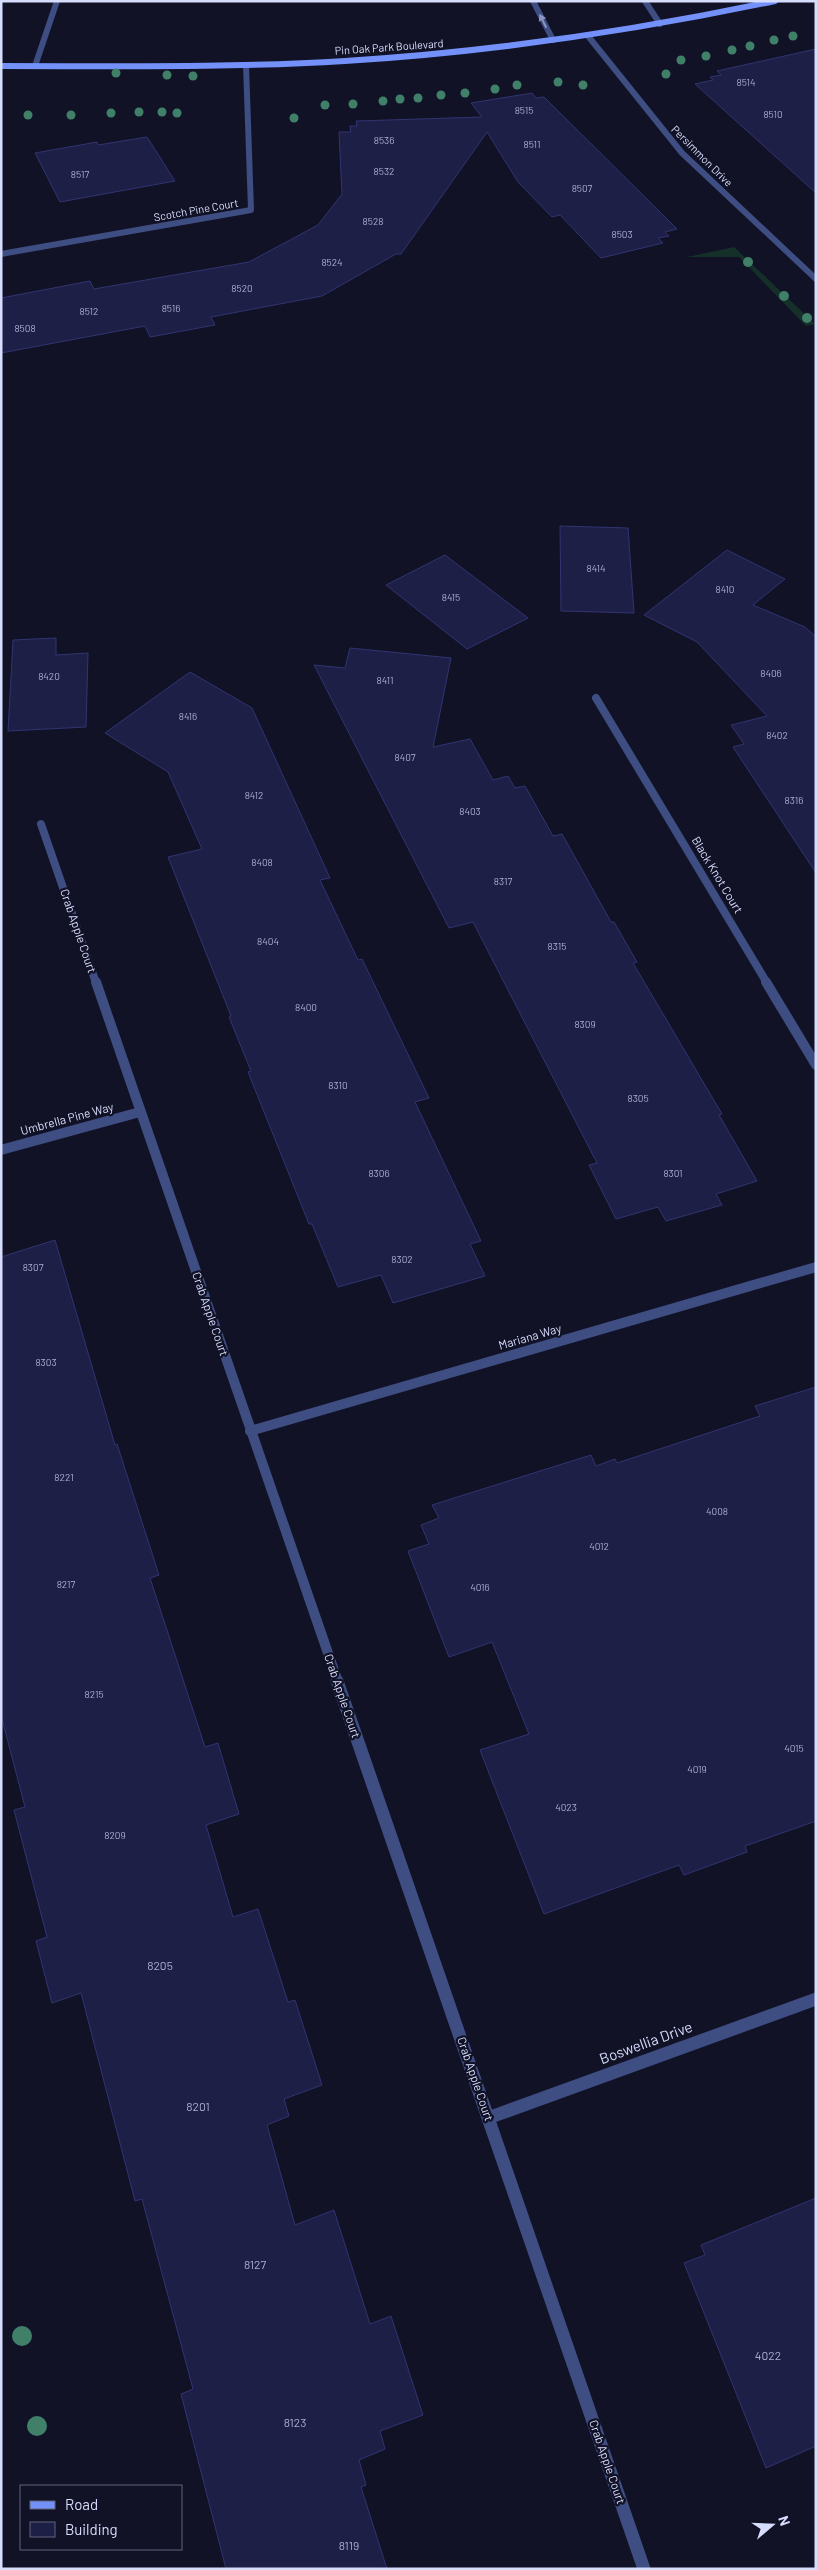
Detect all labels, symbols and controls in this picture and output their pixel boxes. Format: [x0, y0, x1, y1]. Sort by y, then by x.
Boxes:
one-way arrow [539, 14, 547, 28]
street label: Pin Oak Park Boulevard [334, 36, 444, 57]
house number: 8514 [736, 76, 756, 88]
house number: 8515 [515, 104, 533, 116]
house number: 8510 [763, 108, 783, 120]
street label: Persimmon Drive [669, 122, 736, 189]
house number: 8536 [374, 134, 394, 146]
house number: 8511 [523, 138, 541, 150]
house number: 8532 [374, 165, 394, 177]
house number: 8517 [71, 168, 89, 180]
house number: 8507 [572, 182, 593, 194]
street label: Scotch Pine Court [153, 196, 239, 223]
house number: 8528 [363, 215, 383, 227]
house number: 8503 [611, 228, 633, 240]
house number: 8524 [321, 256, 343, 268]
house number: 8520 [231, 282, 253, 294]
house number: 8516 [162, 302, 180, 314]
house number: 8512 [80, 305, 98, 317]
house number: 8508 [14, 322, 36, 334]
house number: 8414 [587, 562, 605, 574]
house number: 8410 [716, 583, 734, 595]
house number: 8415 [442, 591, 460, 603]
house number: 8406 [760, 667, 782, 679]
house number: 8420 [38, 670, 60, 682]
house number: 8411 [377, 674, 393, 686]
house number: 8416 [179, 710, 197, 722]
house number: 8402 [766, 729, 788, 741]
house number: 8407 [394, 751, 416, 763]
house number: 8412 [245, 789, 263, 801]
house number: 8316 [785, 794, 803, 806]
house number: 8403 [459, 805, 481, 817]
street label: Black Knot Court [689, 834, 746, 915]
house number: 8408 [251, 856, 273, 868]
house number: 8317 [494, 875, 513, 887]
street label: Crab Apple Court [58, 887, 100, 975]
house number: 8404 [257, 935, 279, 947]
house number: 8315 [548, 940, 566, 952]
house number: 8400 [295, 1001, 317, 1013]
house number: 8309 [574, 1018, 596, 1030]
house number: 8310 [328, 1079, 348, 1091]
house number: 8305 [627, 1092, 649, 1104]
street label: Umbrella Pine Way [19, 1099, 115, 1137]
house number: 8306 [368, 1167, 390, 1179]
house number: 8301 [663, 1167, 683, 1179]
house number: 8302 [391, 1253, 413, 1265]
house number: 8307 [23, 1261, 44, 1273]
street label: Crab Apple Court [190, 1270, 232, 1358]
street label: Mariana Way [497, 1320, 563, 1352]
house number: 8303 [35, 1356, 57, 1368]
house number: 8221 [54, 1471, 74, 1483]
house number: 4008 [706, 1505, 728, 1517]
house number: 4012 [589, 1540, 609, 1552]
house number: 8217 [57, 1578, 76, 1590]
house number: 4016 [470, 1581, 490, 1593]
street label: Crab Apple Court [322, 1652, 364, 1740]
house number: 8215 [84, 1688, 104, 1700]
house number: 4015 [784, 1742, 804, 1754]
house number: 4019 [687, 1763, 707, 1775]
house number: 4023 [555, 1801, 577, 1813]
house number: 8209 [104, 1829, 126, 1841]
house number: 8205 [147, 1958, 173, 1972]
street label: Boswellia Drive [597, 2017, 695, 2067]
street label: Crab Apple Court [455, 2035, 497, 2123]
house number: 8201 [186, 2099, 210, 2113]
house number: 8127 [244, 2257, 266, 2271]
house number: 4022 [755, 2348, 781, 2362]
house number: 8123 [284, 2415, 306, 2429]
street label: Crab Apple Court [587, 2418, 629, 2506]
legend [20, 2485, 182, 2550]
text: Road [65, 2495, 98, 2513]
north arrow [747, 2500, 797, 2550]
text: N [775, 2513, 794, 2528]
text: Building [65, 2520, 118, 2538]
house number: 8119 [339, 2538, 359, 2552]

